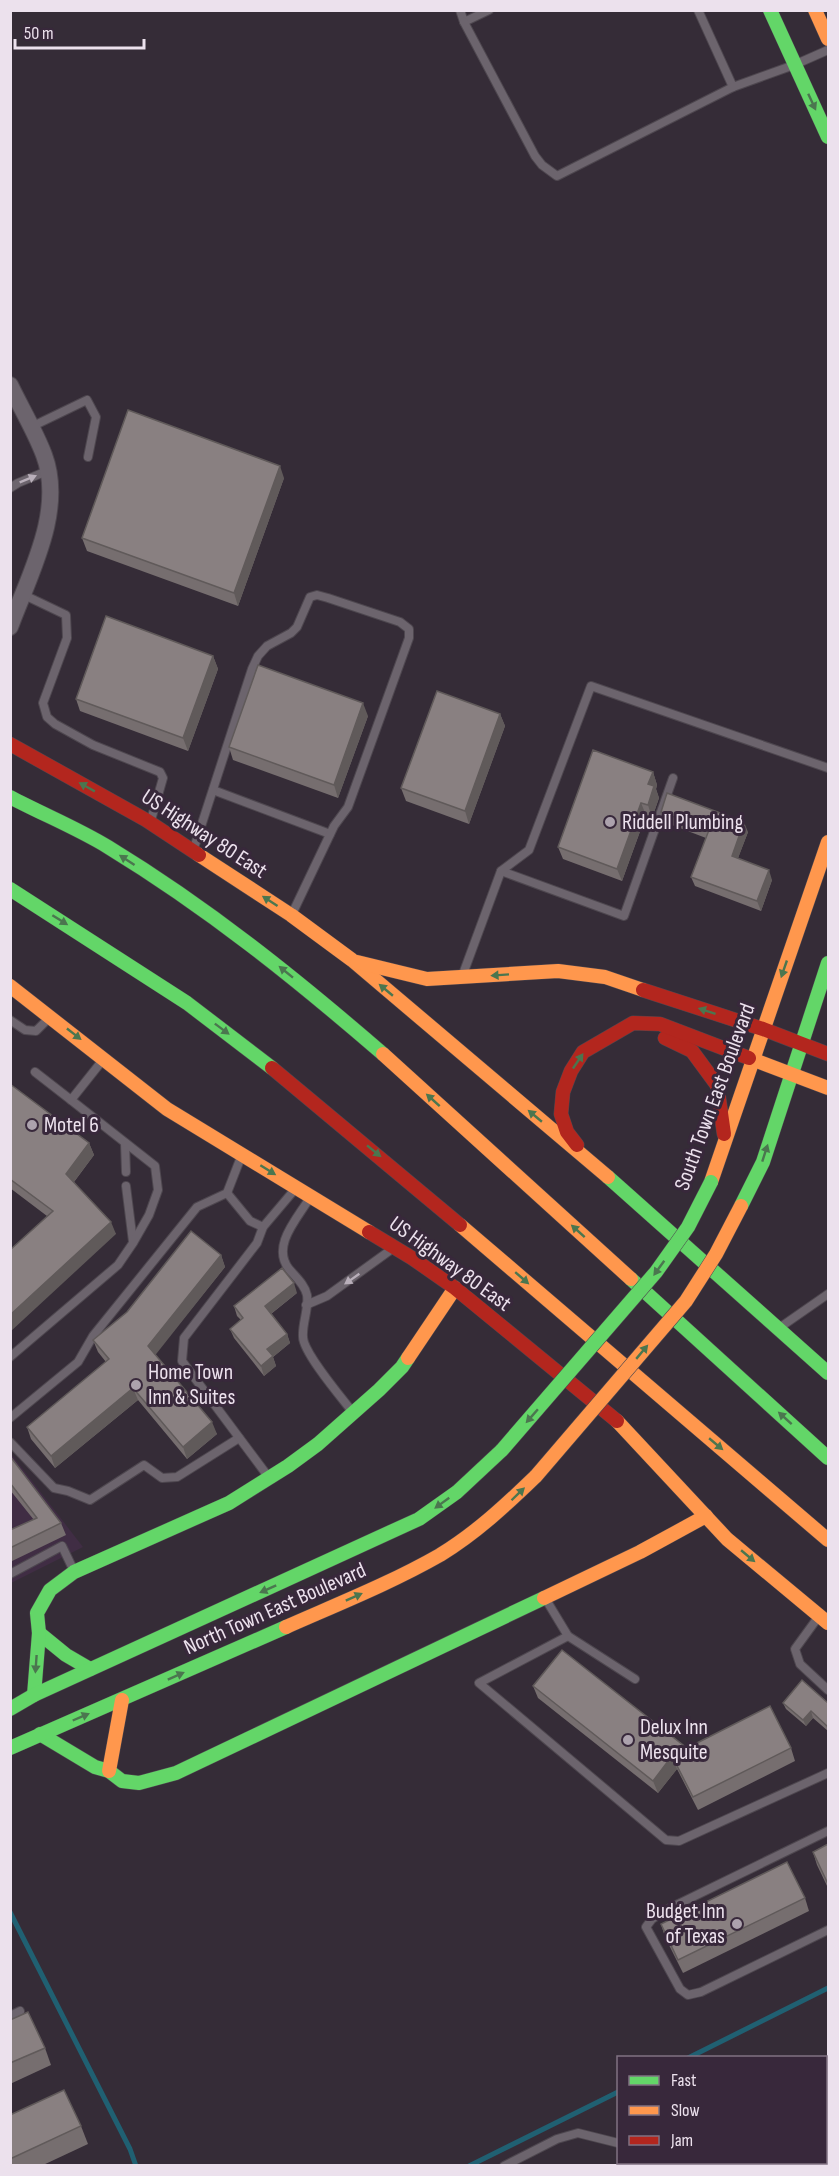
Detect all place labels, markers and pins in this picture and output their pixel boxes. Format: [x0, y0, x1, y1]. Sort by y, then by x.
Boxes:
place label: Riddell Plumbing [622, 809, 743, 836]
marker: Riddell Plumbing [603, 815, 617, 829]
place label: Motel 6 [44, 1112, 99, 1139]
marker: Motel 6 [25, 1118, 39, 1132]
place label: Home Town Inn & Suites [148, 1359, 235, 1411]
marker: Home Town Inn & Suites [129, 1378, 143, 1392]
place label: Delux Inn Mesquite [640, 1714, 708, 1766]
marker: Delux Inn Mesquite [621, 1733, 635, 1747]
place label: Budget Inn of Texas [646, 1898, 725, 1950]
marker: Budget Inn of Texas [730, 1917, 744, 1931]

